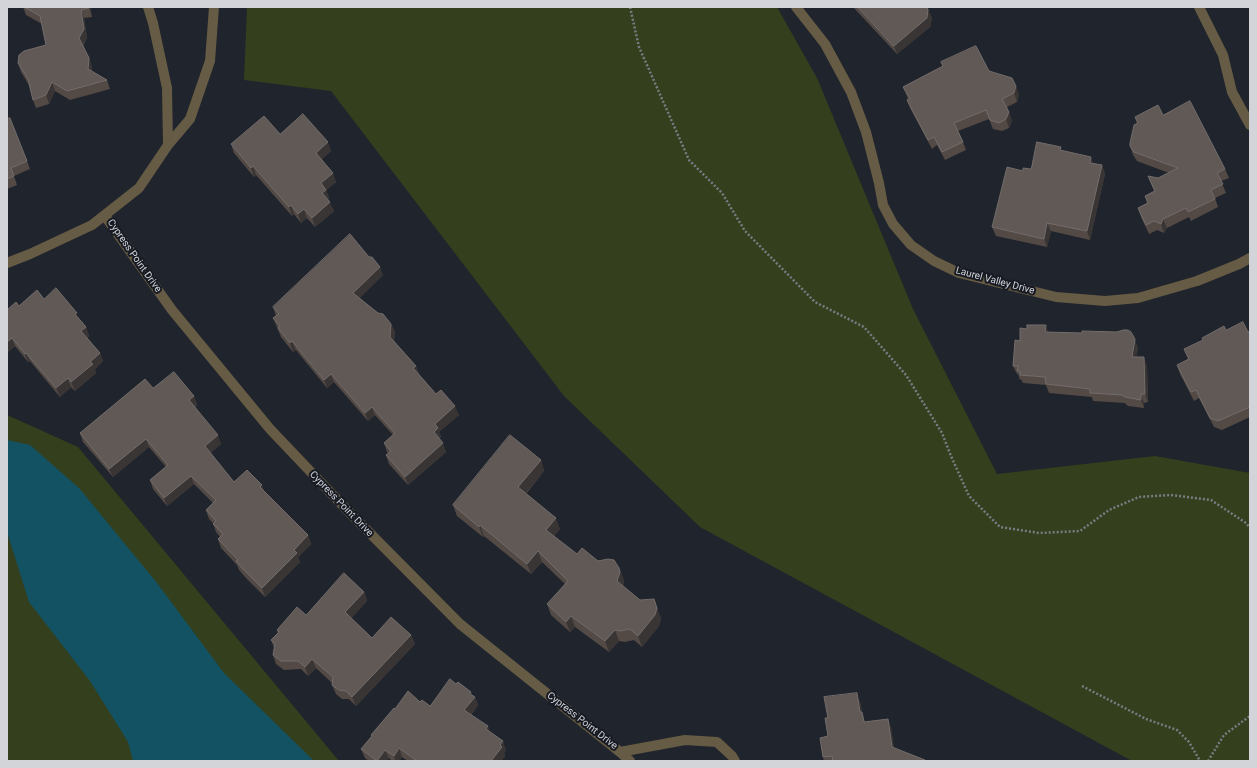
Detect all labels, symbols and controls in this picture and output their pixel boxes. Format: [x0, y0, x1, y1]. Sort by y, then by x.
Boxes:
street label: Cypress Point Drive [104, 217, 164, 295]
street label: Laurel Valley Drive [954, 265, 1036, 297]
street label: Cypress Point Drive [307, 469, 375, 539]
street label: Cypress Point Drive [544, 690, 620, 752]

